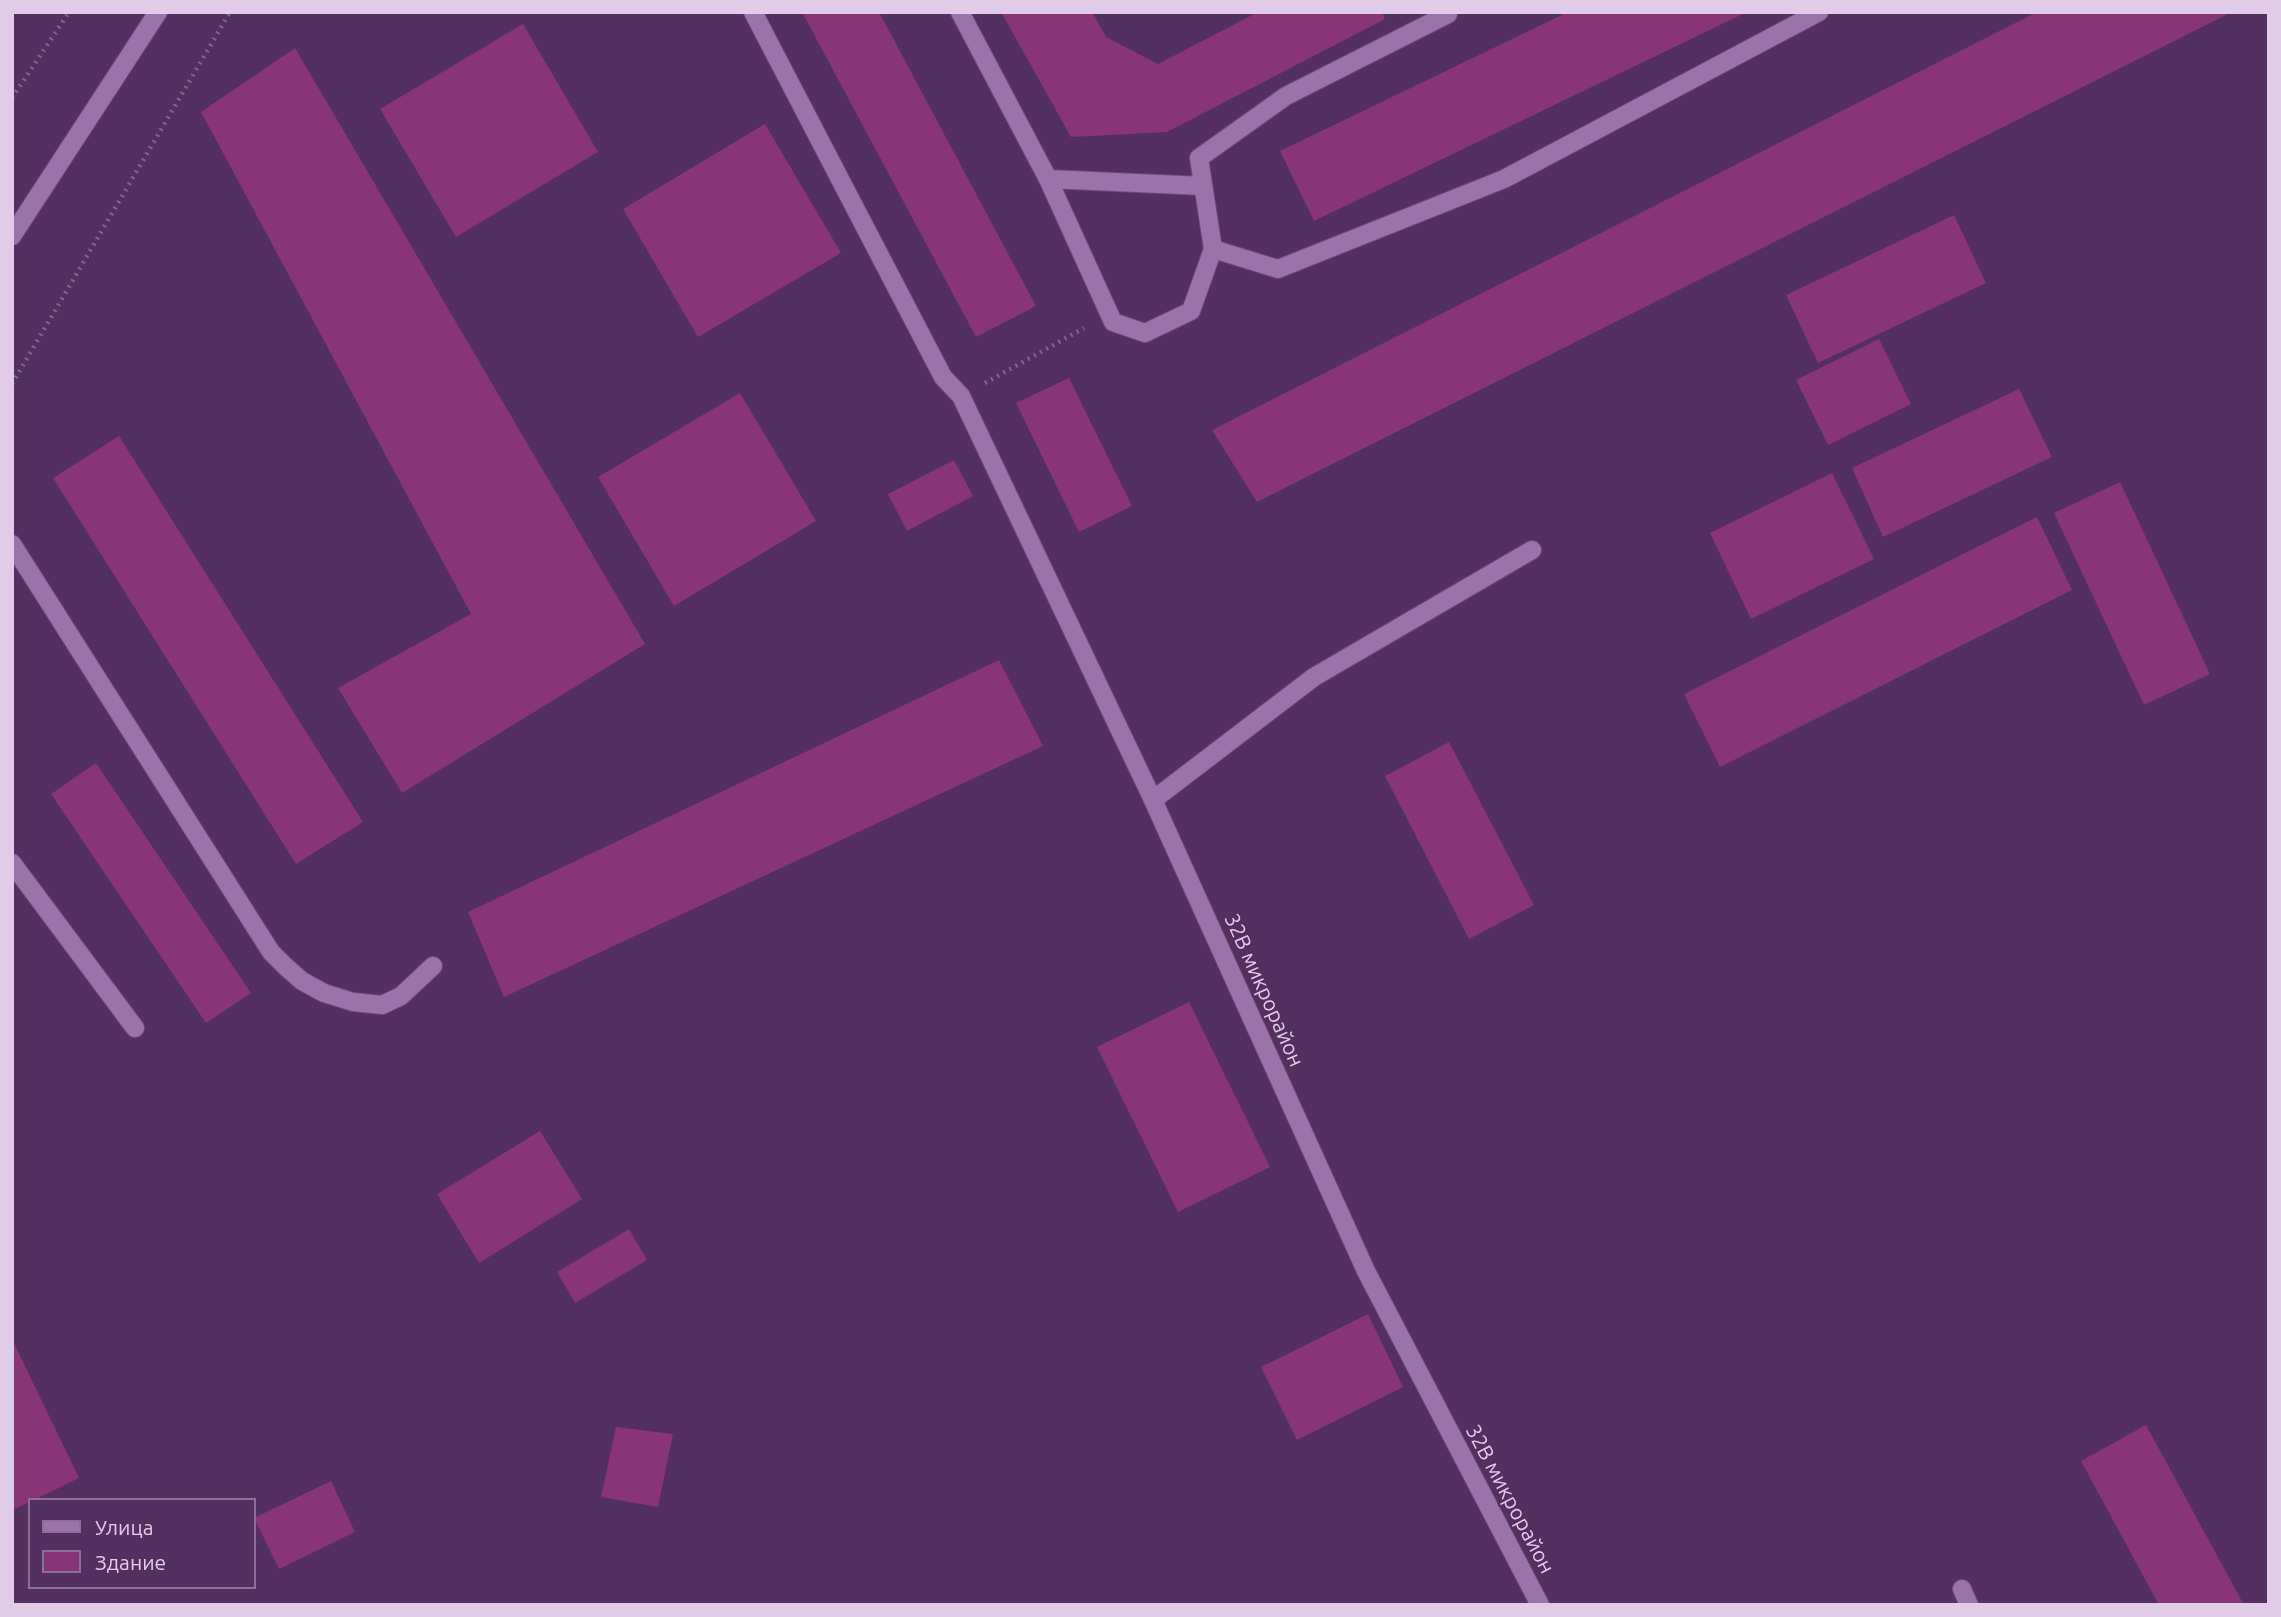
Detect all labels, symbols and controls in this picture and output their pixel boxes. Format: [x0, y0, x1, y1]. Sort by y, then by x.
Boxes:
street label: 32В микрорайон [1219, 910, 1309, 1070]
street label: 32В микрорайон [1460, 1420, 1560, 1578]
legend [28, 1498, 256, 1589]
text: Улица [95, 1515, 153, 1539]
text: Здание [95, 1550, 166, 1574]

